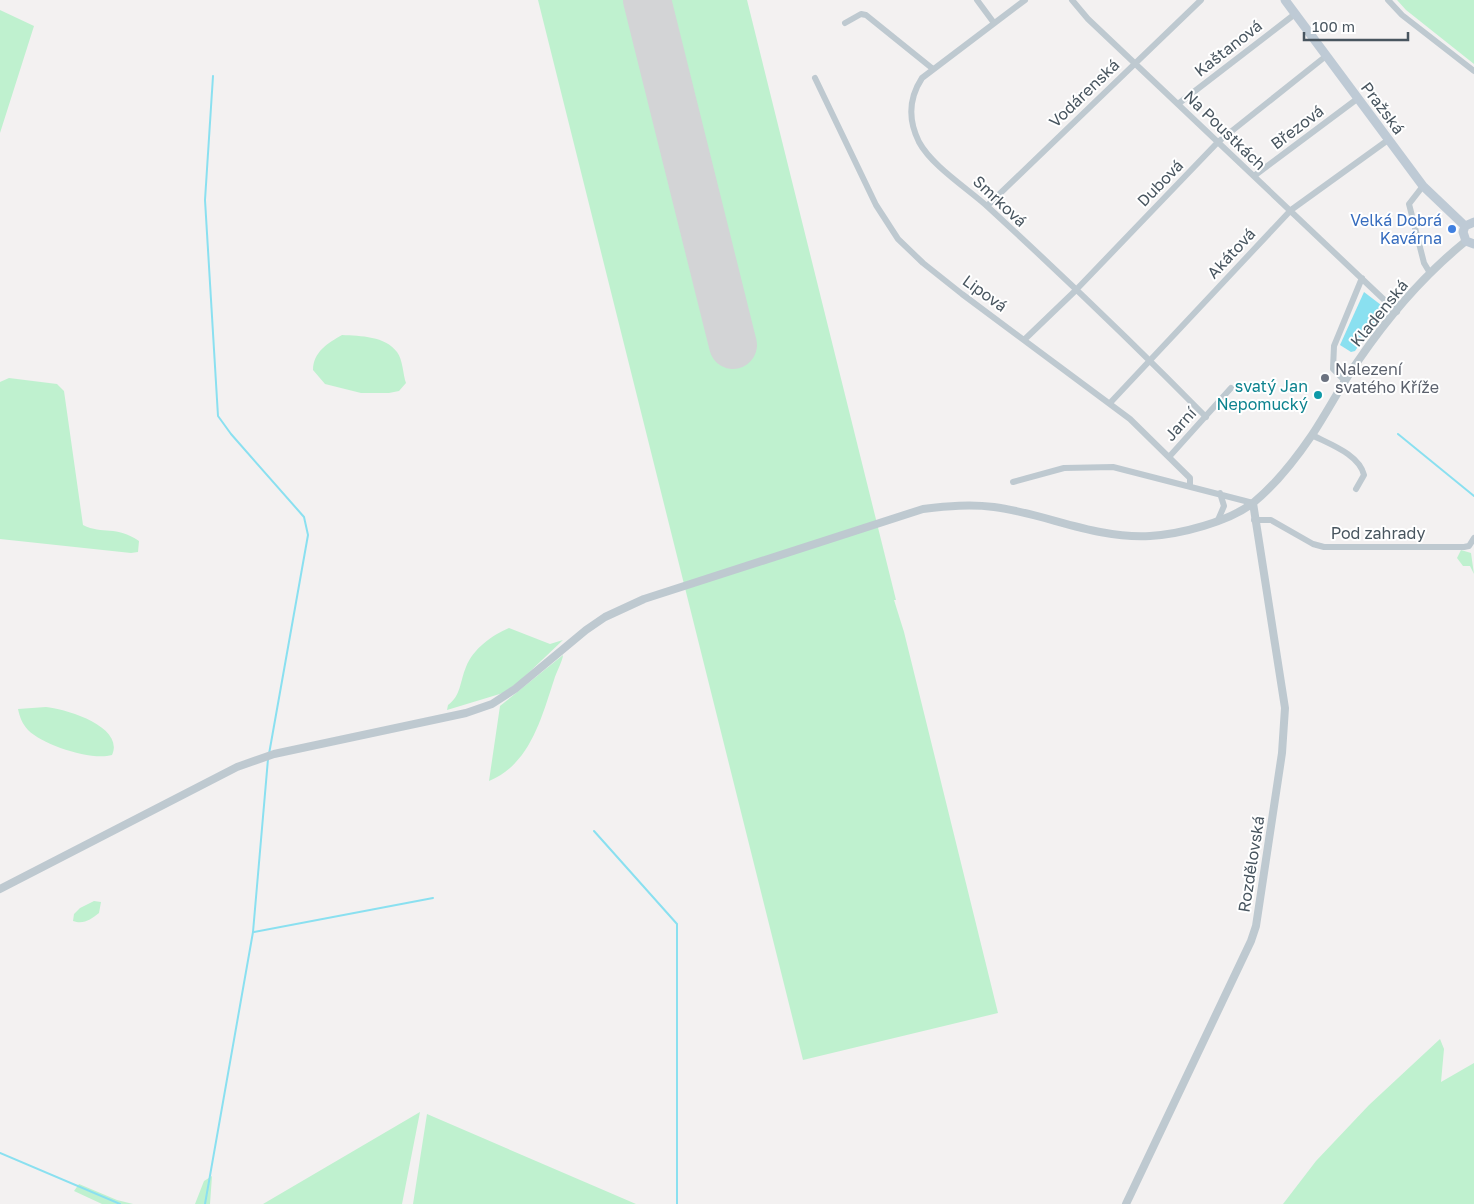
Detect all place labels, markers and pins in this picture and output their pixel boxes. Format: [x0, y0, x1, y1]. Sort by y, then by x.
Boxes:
place label: Velká Dobrá Kavárna [1350, 210, 1442, 248]
marker: Velká Dobrá Kavárna [1446, 223, 1458, 235]
place label: Nalezení svatého Kříže [1335, 359, 1439, 397]
marker: Nalezení svatého Kříže [1319, 372, 1331, 384]
place label: svatý Jan Nepomucký [1216, 376, 1308, 414]
marker: svatý Jan Nepomucký [1312, 389, 1324, 401]

